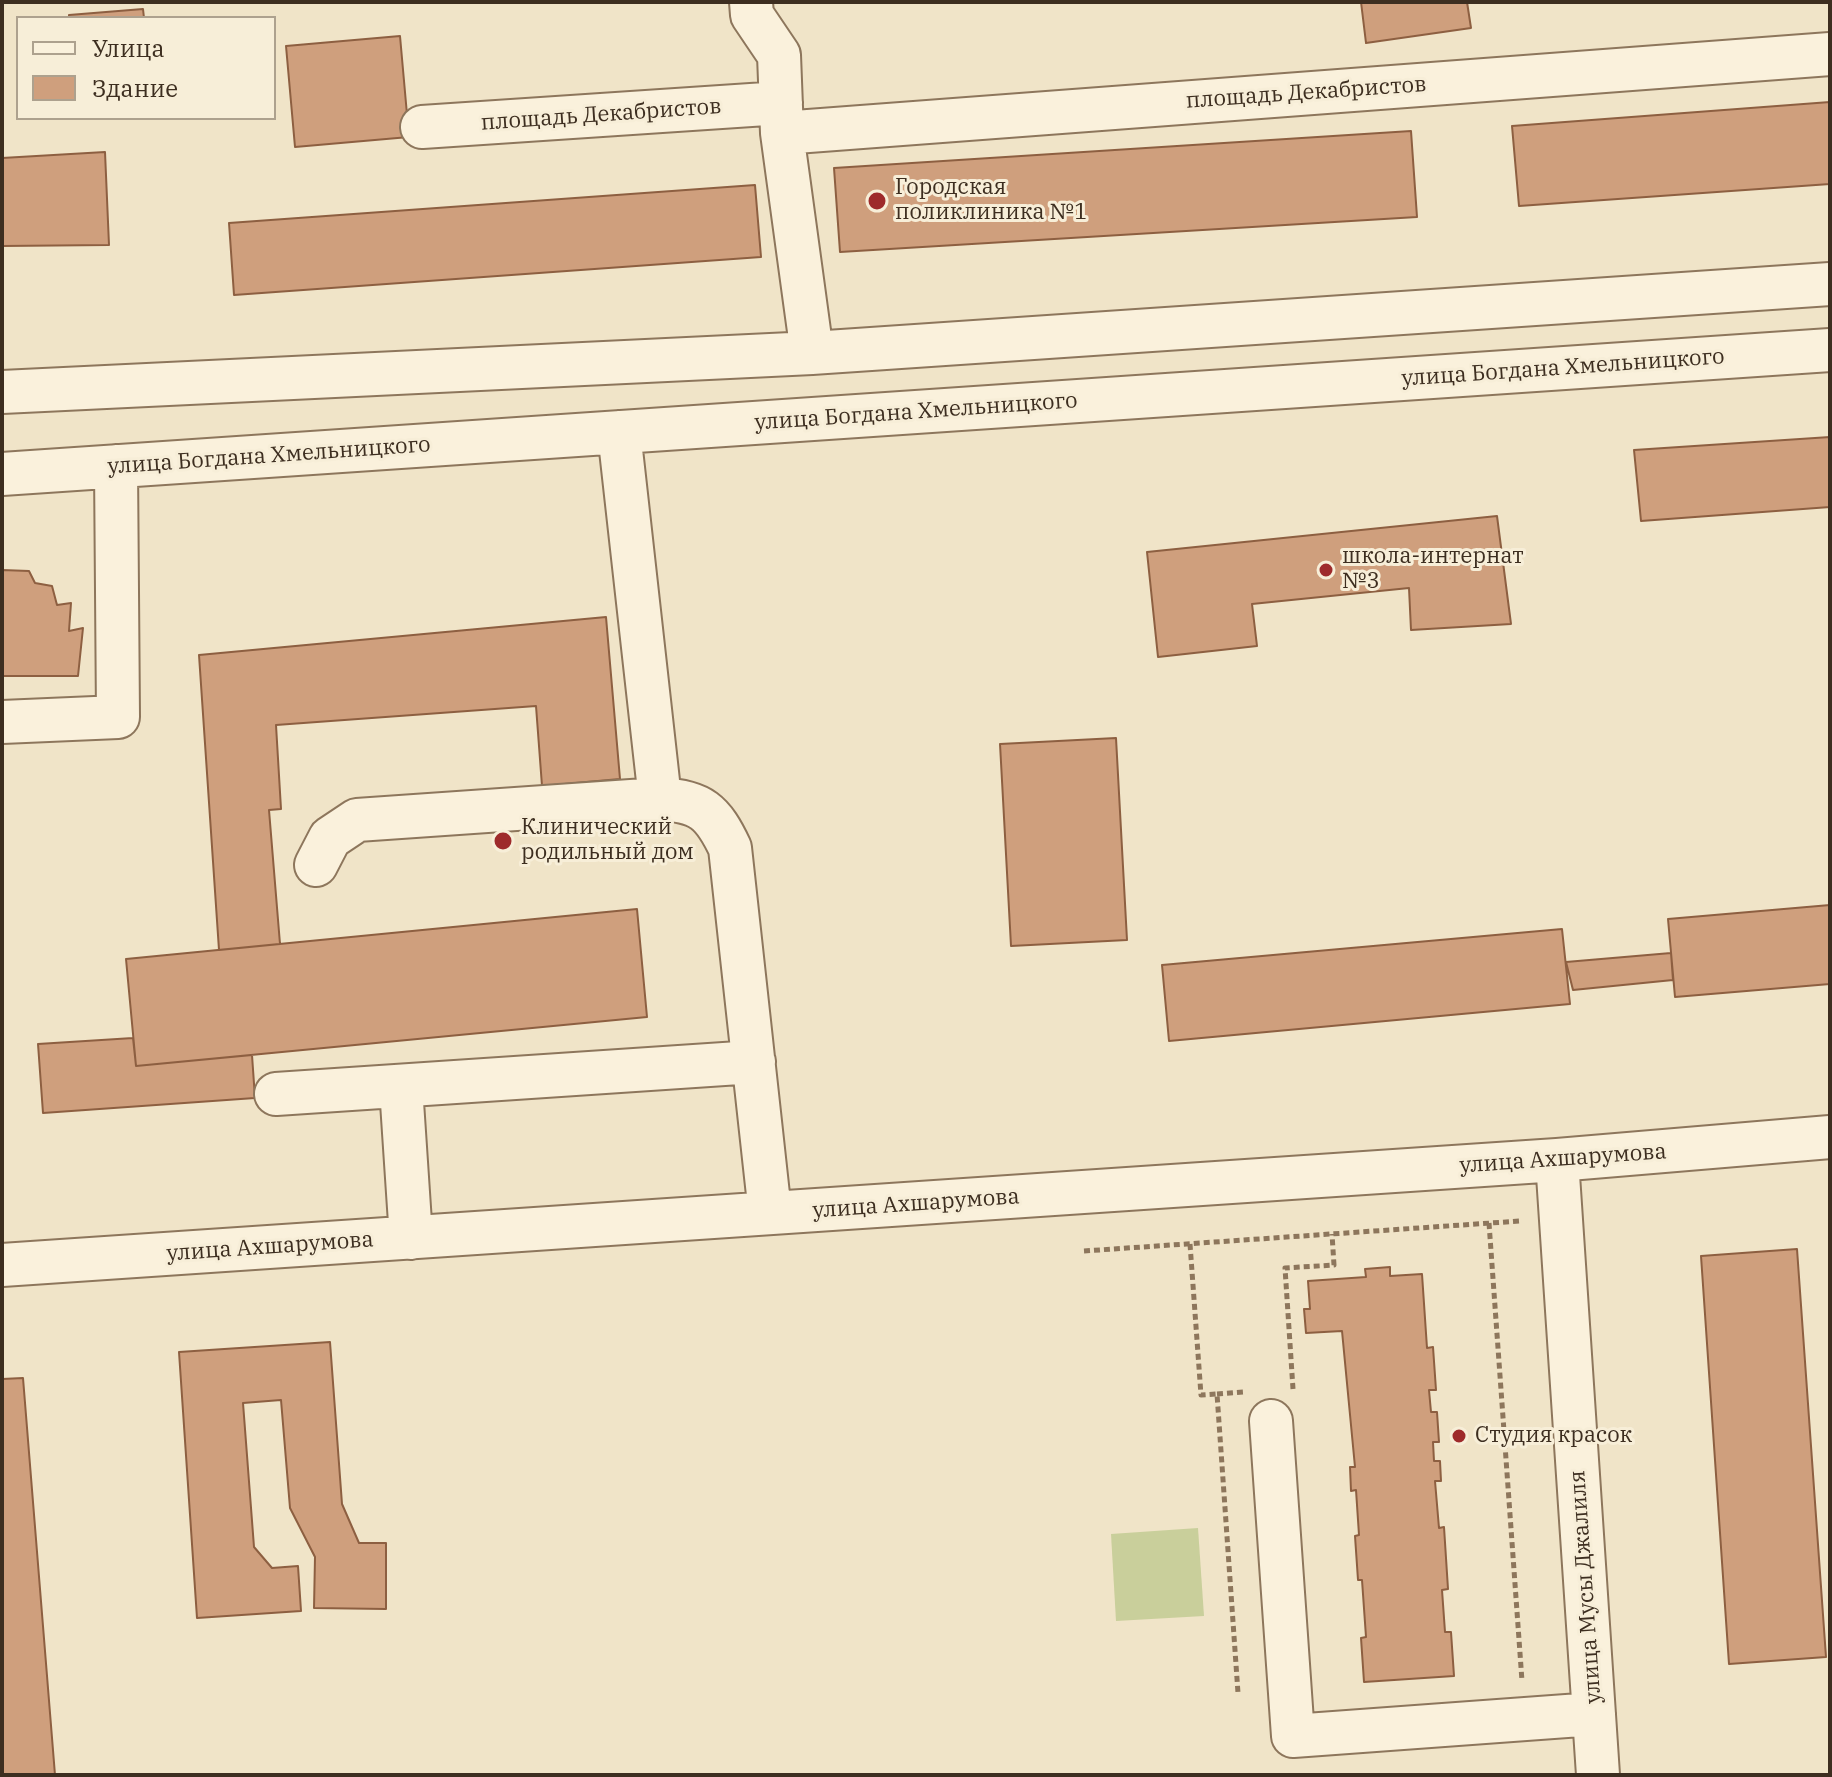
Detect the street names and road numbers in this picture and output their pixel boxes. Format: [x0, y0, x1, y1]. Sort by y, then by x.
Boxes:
street label: площадь Декабристов [1185, 71, 1427, 115]
street label: площадь Декабристов [480, 93, 722, 137]
street label: улица Богдана Хмельницкого [1401, 344, 1725, 392]
street label: улица Богдана Хмельницкого [754, 388, 1078, 436]
street label: улица Богдана Хмельницкого [107, 432, 431, 480]
street label: улица Ахшарумова [1459, 1139, 1667, 1179]
street label: улица Ахшарумова [812, 1184, 1020, 1224]
street label: улица Ахшарумова [166, 1227, 374, 1267]
street label: улица Мусы Джалиля [1565, 1469, 1607, 1705]

